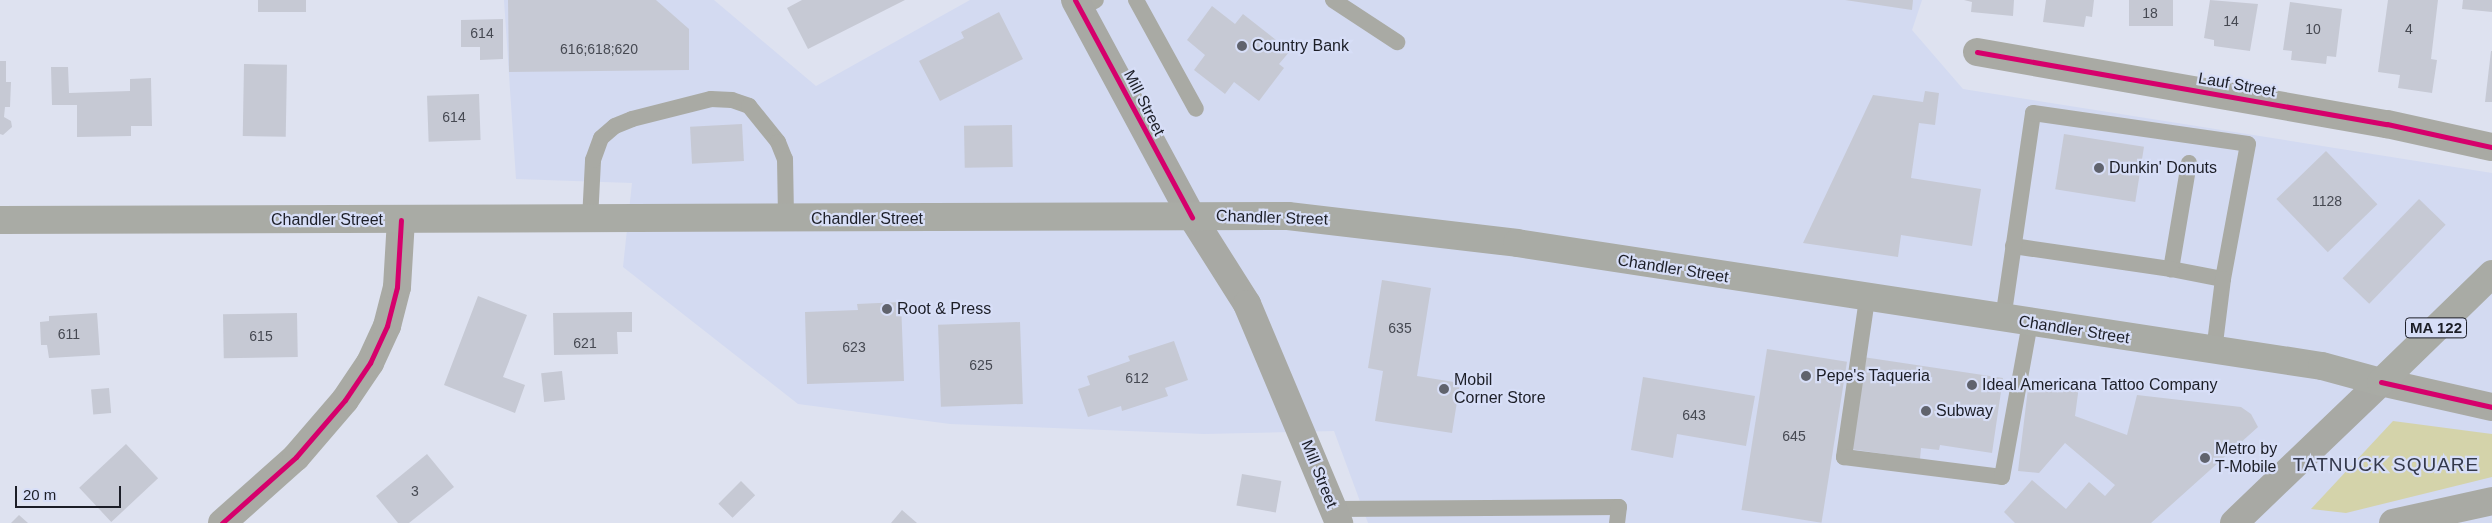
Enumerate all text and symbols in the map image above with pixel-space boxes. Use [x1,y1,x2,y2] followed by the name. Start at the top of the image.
[2142,5,2158,21] house number: 18
[2223,13,2239,29] house number: 14
[2305,21,2321,37] house number: 10
[2405,21,2413,37] house number: 4
[470,25,494,41] house number: 614
[1252,36,1349,56] place label: Country Bank
[1236,40,1248,52] marker: Country Bank
[560,41,638,57] house number: 616;618;620
[1119,67,1169,139] street label: Mill Street
[2197,69,2277,101] street label: Lauf Street
[442,109,466,125] house number: 614
[2109,158,2217,178] place label: Dunkin' Donuts
[2093,162,2105,174] marker: Dunkin' Donuts
[2312,193,2342,209] house number: 1128
[1216,206,1328,230] street label: Chandler Street
[811,209,923,229] street label: Chandler Street
[271,210,383,230] street label: Chandler Street
[1616,251,1730,287] street label: Chandler Street
[897,299,991,319] place label: Root & Press
[881,303,893,315] marker: Root & Press
[2017,312,2131,348] street label: Chandler Street
[2404,316,2468,340] road number: MA 122
[1388,320,1412,336] house number: 635
[58,326,80,342] house number: 611
[249,328,273,344] house number: 615
[573,335,597,351] house number: 621
[842,339,866,355] house number: 623
[969,357,993,373] house number: 625
[1816,366,1930,386] place label: Pepe's Taqueria
[1125,370,1149,386] house number: 612
[1454,370,1546,408] place label: Mobil Corner Store
[1800,370,1812,382] marker: Pepe's Taqueria
[1982,375,2219,395] place label: Ideal Americana Tattoo Company
[1966,379,1978,391] marker: Ideal Americana Tattoo Company
[1438,383,1450,395] marker: Mobil Corner Store
[1936,401,1993,421] place label: Subway
[1920,405,1932,417] marker: Subway
[1682,407,1706,423] house number: 643
[1782,428,1806,444] house number: 645
[1297,437,1341,511] street label: Mill Street
[2215,439,2277,477] place label: Metro by T-Mobile
[2199,452,2211,464] marker: Metro by T-Mobile
[2291,454,2481,476] district label: TATNUCK SQUARE
[18,476,124,508] scale bar
[411,483,419,499] house number: 3
[23,486,56,503] text: 20 m

